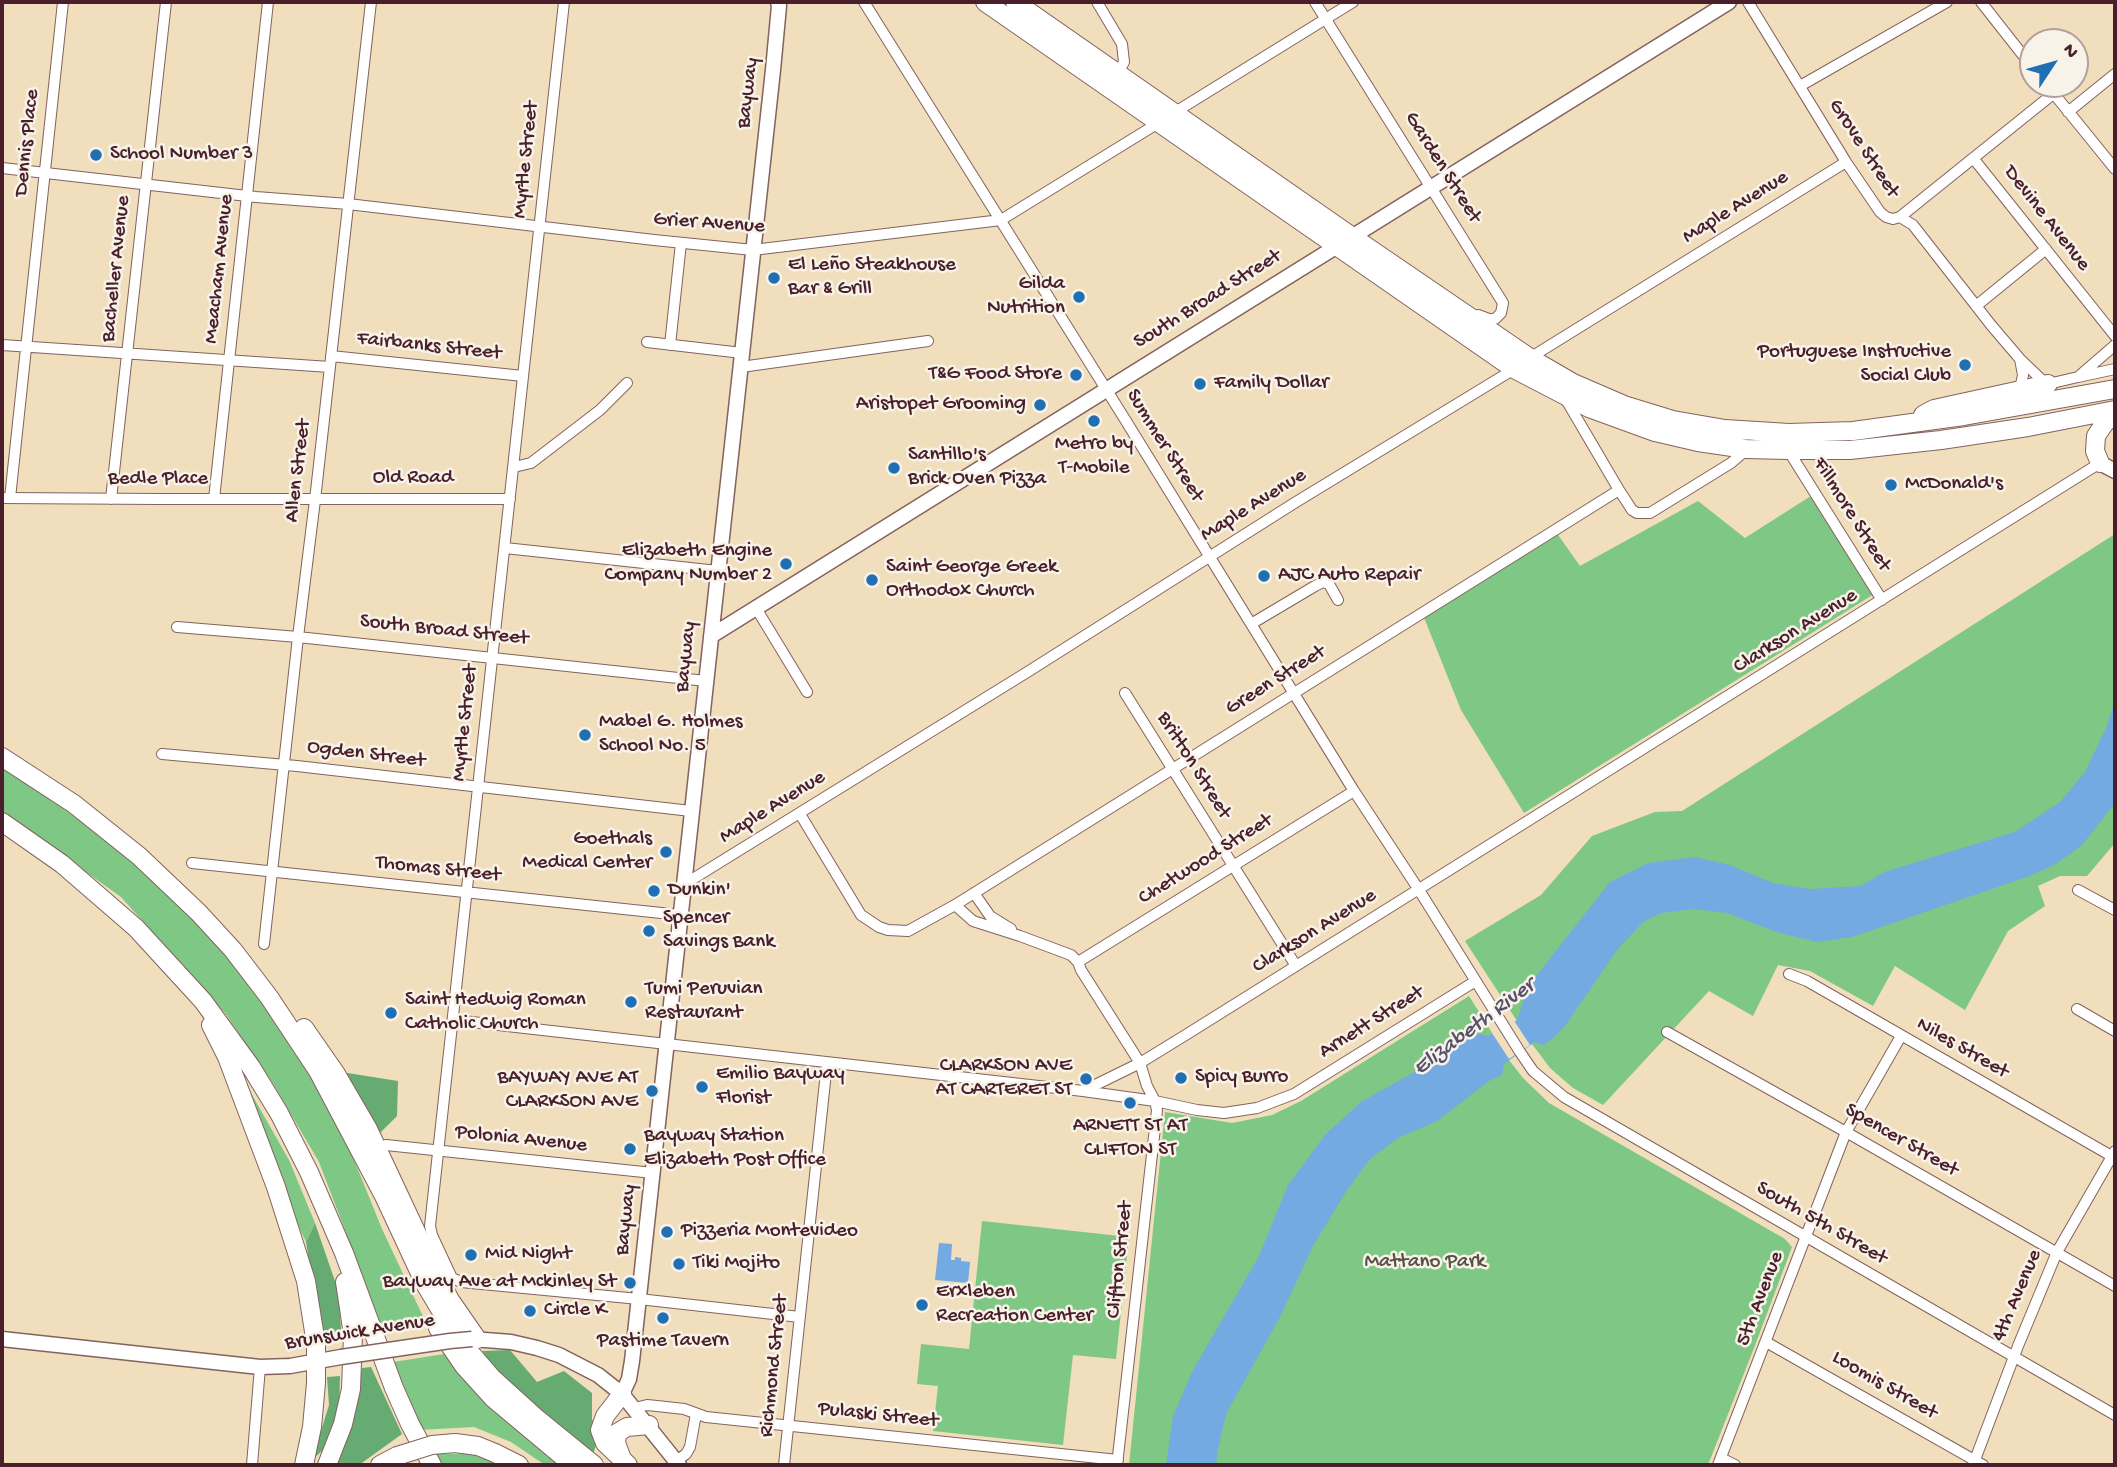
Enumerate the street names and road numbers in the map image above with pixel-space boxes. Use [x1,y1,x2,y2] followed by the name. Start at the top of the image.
[732,56,766,130] street label: Bayway
[10,88,46,198] street label: Dennis Place
[1822,95,1904,203] street label: Grove Street
[508,100,546,220] street label: Myrtle Street
[1398,108,1486,228] street label: Garden Street
[1997,161,2095,277] street label: Devine Avenue
[1678,165,1794,251] street label: Maple Avenue
[200,193,240,345] street label: Meacham Avenue
[97,194,137,344] street label: Bacheller Avenue
[652,208,766,240] street label: Grier Avenue
[1130,244,1286,356] street label: South Broad Street
[355,327,503,367] street label: Fairbanks Street
[1119,385,1209,507] street label: Summer Street
[280,418,318,524] street label: Allen Street
[1806,453,1896,577] street label: Fillmore Street
[1196,463,1312,549] street label: Maple Avenue
[373,466,453,492] street label: Old Road
[108,467,208,493] street label: Bedle Place
[1729,584,1863,680] street label: Clarkson Avenue
[358,610,530,652] street label: South Broad Street
[671,620,703,694] street label: Bayway
[1221,640,1331,722] street label: Green Street
[447,663,485,783] street label: Myrtle Street
[1150,708,1236,824] street label: Britton Street
[306,735,426,775] street label: Ogden Street
[715,765,831,851] street label: Maple Avenue
[1134,809,1278,911] street label: Chetwood Street
[374,851,502,889] street label: Thomas Street
[1248,884,1382,980] street label: Clarkson Avenue
[1315,981,1429,1065] street label: Arnett Street
[1911,1012,2013,1086] street label: Niles Street
[1840,1098,1962,1184] street label: Spencer Street
[454,1121,588,1159] street label: Polonia Avenue
[1751,1176,1891,1272] street label: South 5th Street
[611,1183,643,1257] street label: Bayway
[1102,1200,1140,1320] street label: Clifton Street
[1987,1246,2049,1346] street label: 4th Avenue
[1731,1248,1791,1350] street label: 5th Avenue
[755,1294,795,1438] street label: Richmond Street
[283,1309,437,1357] street label: Brunswick Avenue
[1827,1346,1941,1426] street label: Loomis Street
[817,1397,939,1435] street label: Pulaski Street

